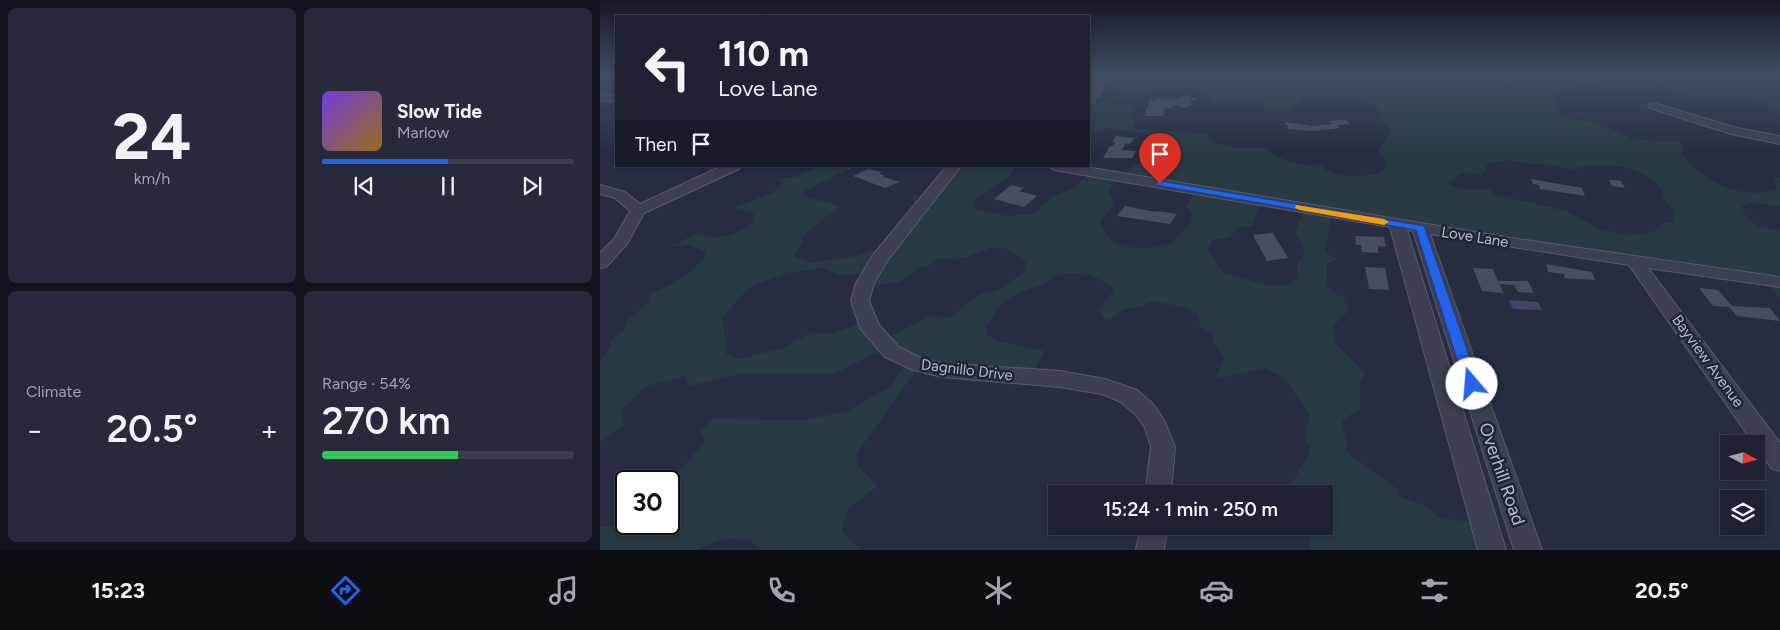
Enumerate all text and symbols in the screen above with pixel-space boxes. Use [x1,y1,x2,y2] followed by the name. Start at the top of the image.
[718,33,809,75] text: 110 m
[635,35,700,100] icon: left
[718,75,817,102] text: Love Lane
[113,97,191,175] text: 24
[397,100,482,123] text: Slow Tide
[397,123,449,142] text: Marlow
[687,130,715,158] icon: arrive
[635,133,677,156] text: Then
[1139,133,1181,184] pin
[1146,140,1174,168] icon: arrive
[134,169,170,188] text: km/h
[350,172,378,200] icon: previous
[434,172,462,200] icon: pause
[518,172,546,200] icon: next
[1440,223,1510,251] street label: Love Lane
[1668,311,1748,411] street label: Bayview Avenue
[920,355,1014,385] street label: Dagnillo Drive
[1445,357,1497,409] position arrow
[322,374,411,393] text: Range · 54%
[26,382,81,401] text: Climate
[322,398,451,444] text: 270 km
[106,406,198,452] text: 20.5°
[26,413,43,447] text: −
[261,413,278,447] text: +
[1474,420,1530,528] street label: Overhill Road
[1720,435,1765,480] north arrow
[1720,435,1765,535] map controls
[615,470,680,535] speed limit sign: 30
[1720,490,1765,535] button: layers
[1103,498,1278,521] text: 15:24 · 1 min · 250 m
[328,573,363,608] icon: directions
[546,573,581,608] icon: music
[764,573,799,608] icon: phone
[981,573,1016,608] icon: climate
[1199,573,1234,608] icon: car
[1417,573,1452,608] icon: filters
[91,577,145,604] text: 15:23
[1635,577,1689,604] text: 20.5°

